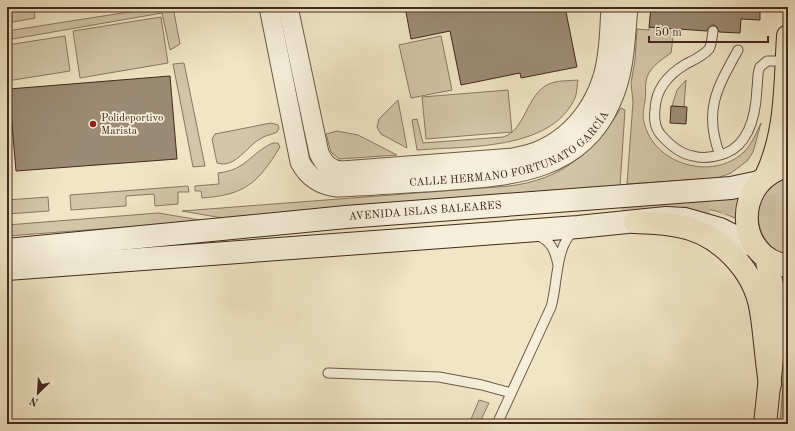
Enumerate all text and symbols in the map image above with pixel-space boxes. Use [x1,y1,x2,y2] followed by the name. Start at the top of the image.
[649,18,768,44] scale bar
[655,26,682,39] text: 50 m
[409,109,611,188] street label: CALLE HERMANO FORTUNATO GARCÍA
[101,113,163,137] place label: Polideportivo Marista
[88,119,98,129] marker: Polideportivo Marista
[348,200,502,222] street label: AVENIDA ISLAS BALEARES
[18,373,58,413] north arrow
[28,394,41,407] text: N

